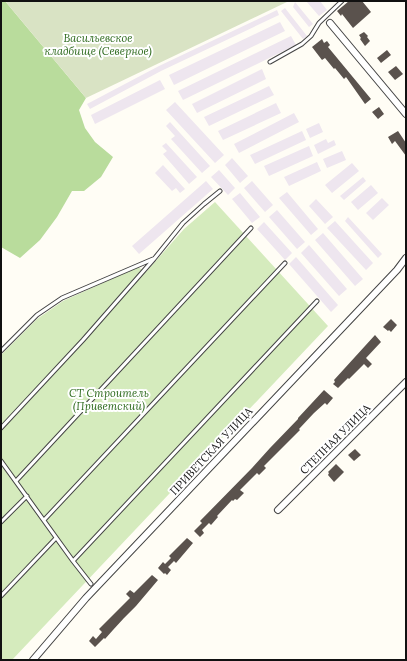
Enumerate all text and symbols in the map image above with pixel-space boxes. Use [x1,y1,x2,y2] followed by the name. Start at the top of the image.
[44,31,152,59] park label: Васильевское кладбище (Северное)
[69,386,149,414] park label: СТ Строитель (Приветский)
[297,400,374,477] street label: СТЕПНАЯ УЛИЦА
[167,403,256,498] street label: ПРИВЕТСКАЯ УЛИЦА

